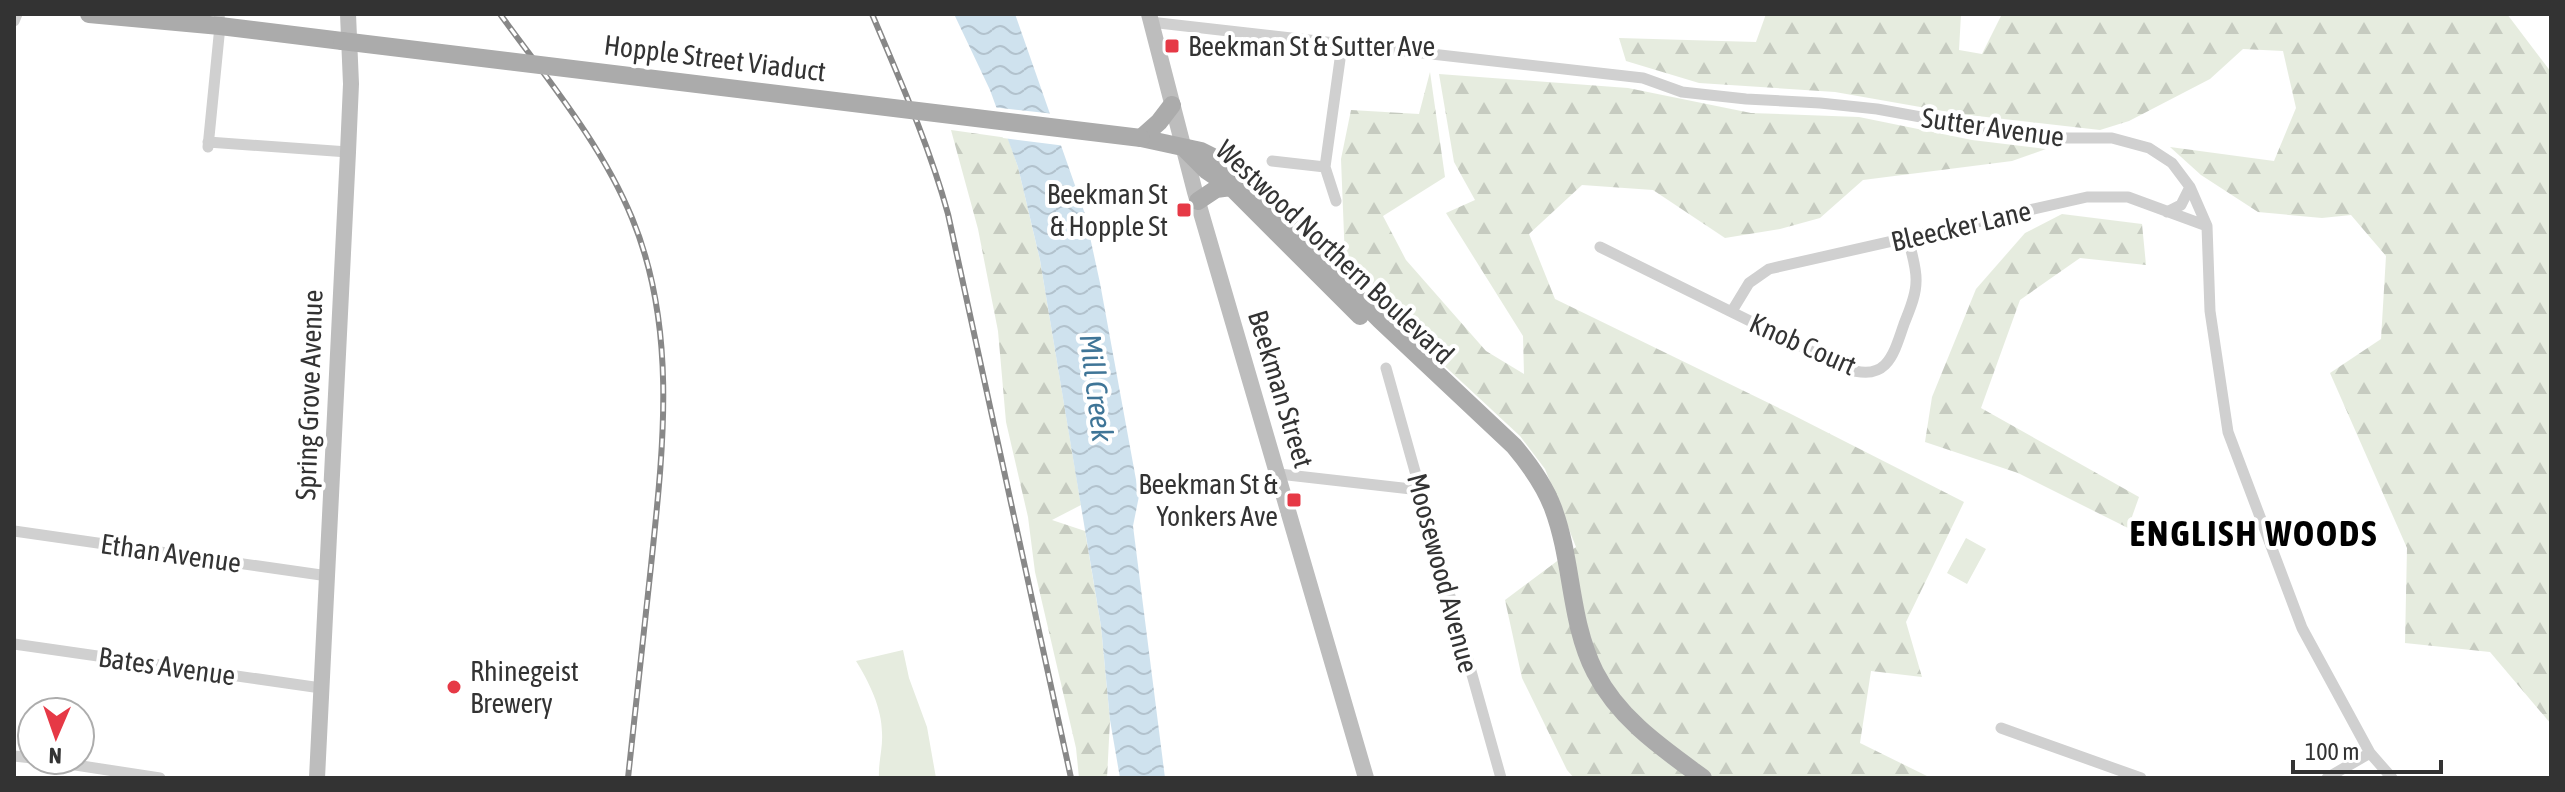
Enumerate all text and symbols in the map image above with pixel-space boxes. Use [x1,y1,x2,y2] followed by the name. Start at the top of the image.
[602,29,828,87] street label: Hopple Street Viaduct
[1188,30,1435,62] place label: Beekman St & Sutter Ave
[1163,37,1181,55] marker: Beekman St & Sutter Ave
[1920,101,2066,153] street label: Sutter Avenue
[1210,134,1460,370] street label: Westwood Northern Boulevard
[1047,178,1168,242] place label: Beekman St & Hopple St
[1888,194,2034,258] street label: Bleecker Lane
[1175,201,1193,219] marker: Beekman St & Hopple St
[289,289,329,501] street label: Spring Grove Avenue
[1242,306,1320,472] street label: Beekman Street
[1745,306,1861,382] street label: Knob Court
[1074,332,1121,444] water label: Mill Creek
[1138,468,1278,532] place label: Beekman St & Yonkers Ave
[1401,470,1485,676] street label: Moosewood Avenue
[1285,491,1303,509] marker: Beekman St & Yonkers Ave
[2130,512,2378,554] district label: ENGLISH WOODS
[99,527,243,579] street label: Ethan Avenue
[96,641,238,691] street label: Bates Avenue
[470,655,579,719] place label: Rhinegeist Brewery
[445,678,463,696] marker: Rhinegeist Brewery
[16,696,96,776] north arrow
[2293,724,2441,774] scale bar
[2305,738,2359,765] text: 100 m
[48,743,62,769] text: N

